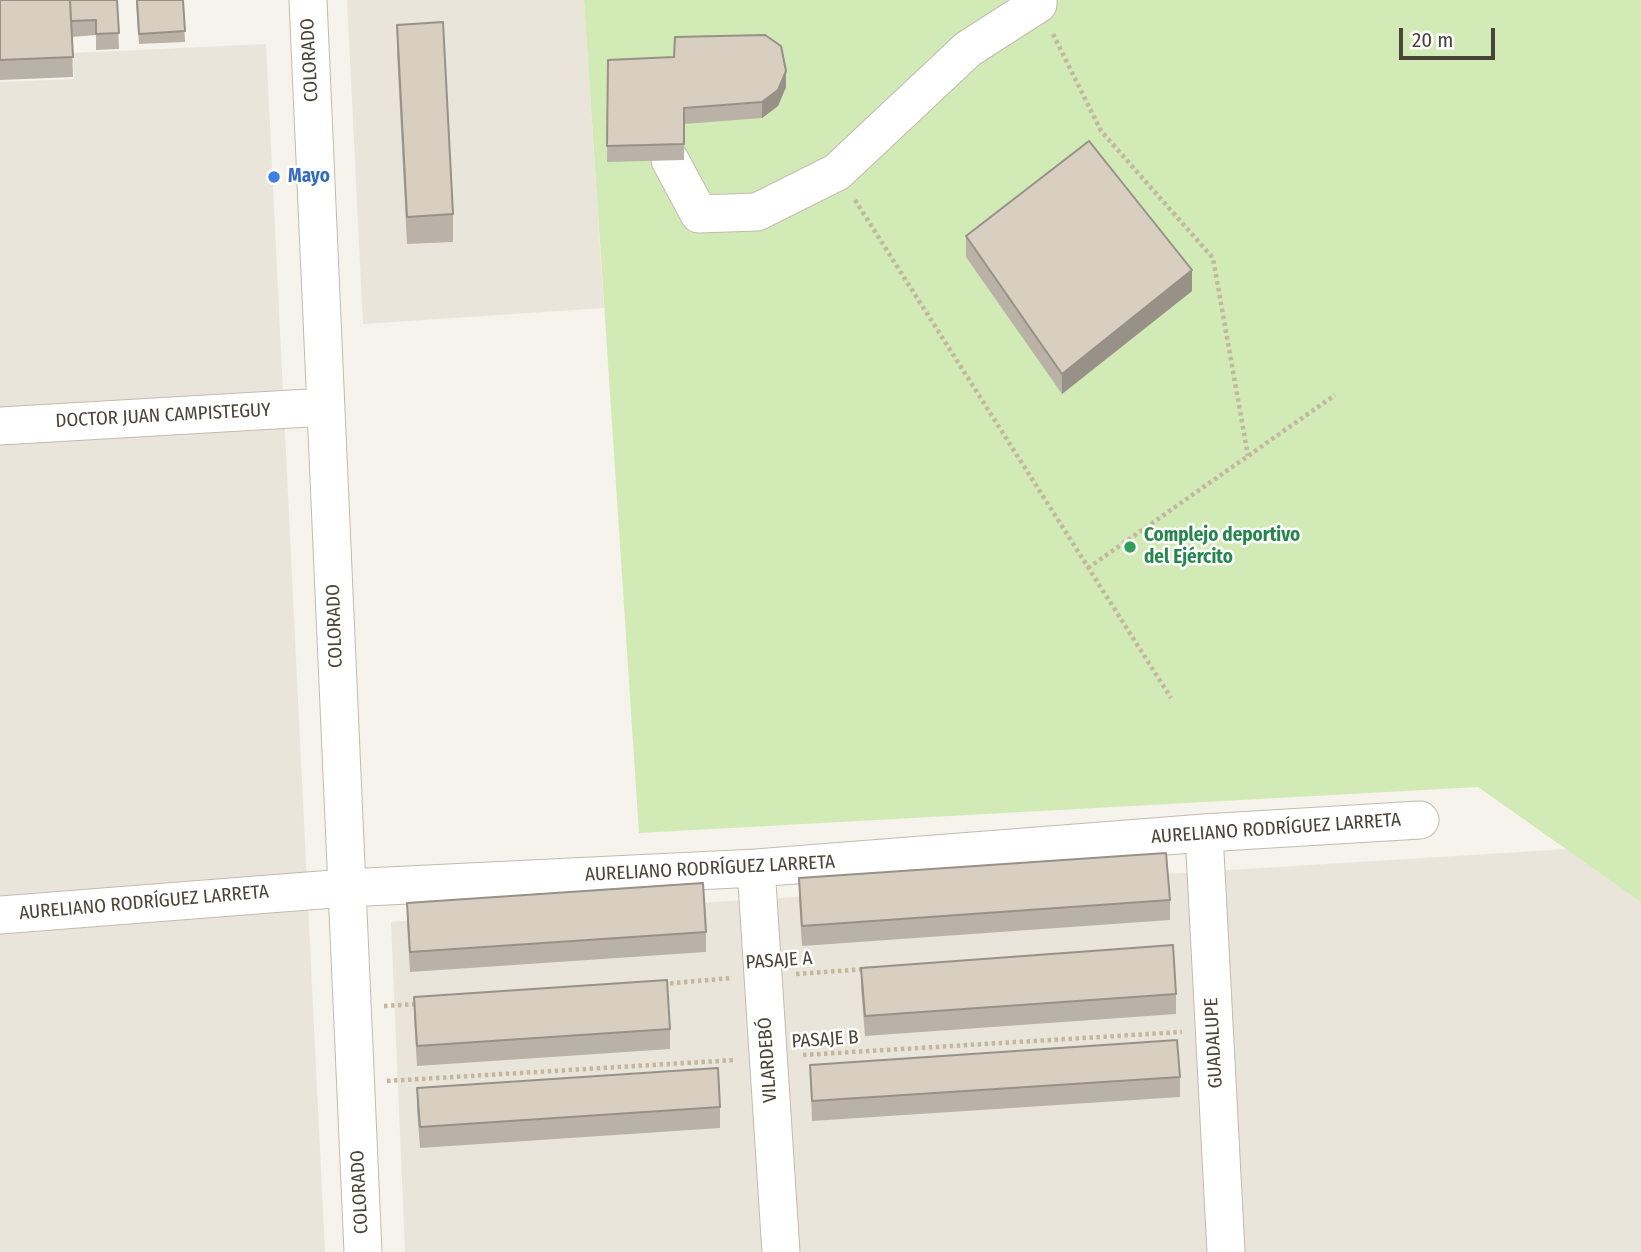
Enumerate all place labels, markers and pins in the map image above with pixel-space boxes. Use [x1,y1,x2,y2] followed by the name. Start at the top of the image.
[288,166,330,188] place label: Mayo
[266,169,282,185] marker: Mayo
[1144,525,1300,569] place label: Complejo deportivo del Ejército
[1122,539,1138,555] marker: Complejo deportivo del Ejército

